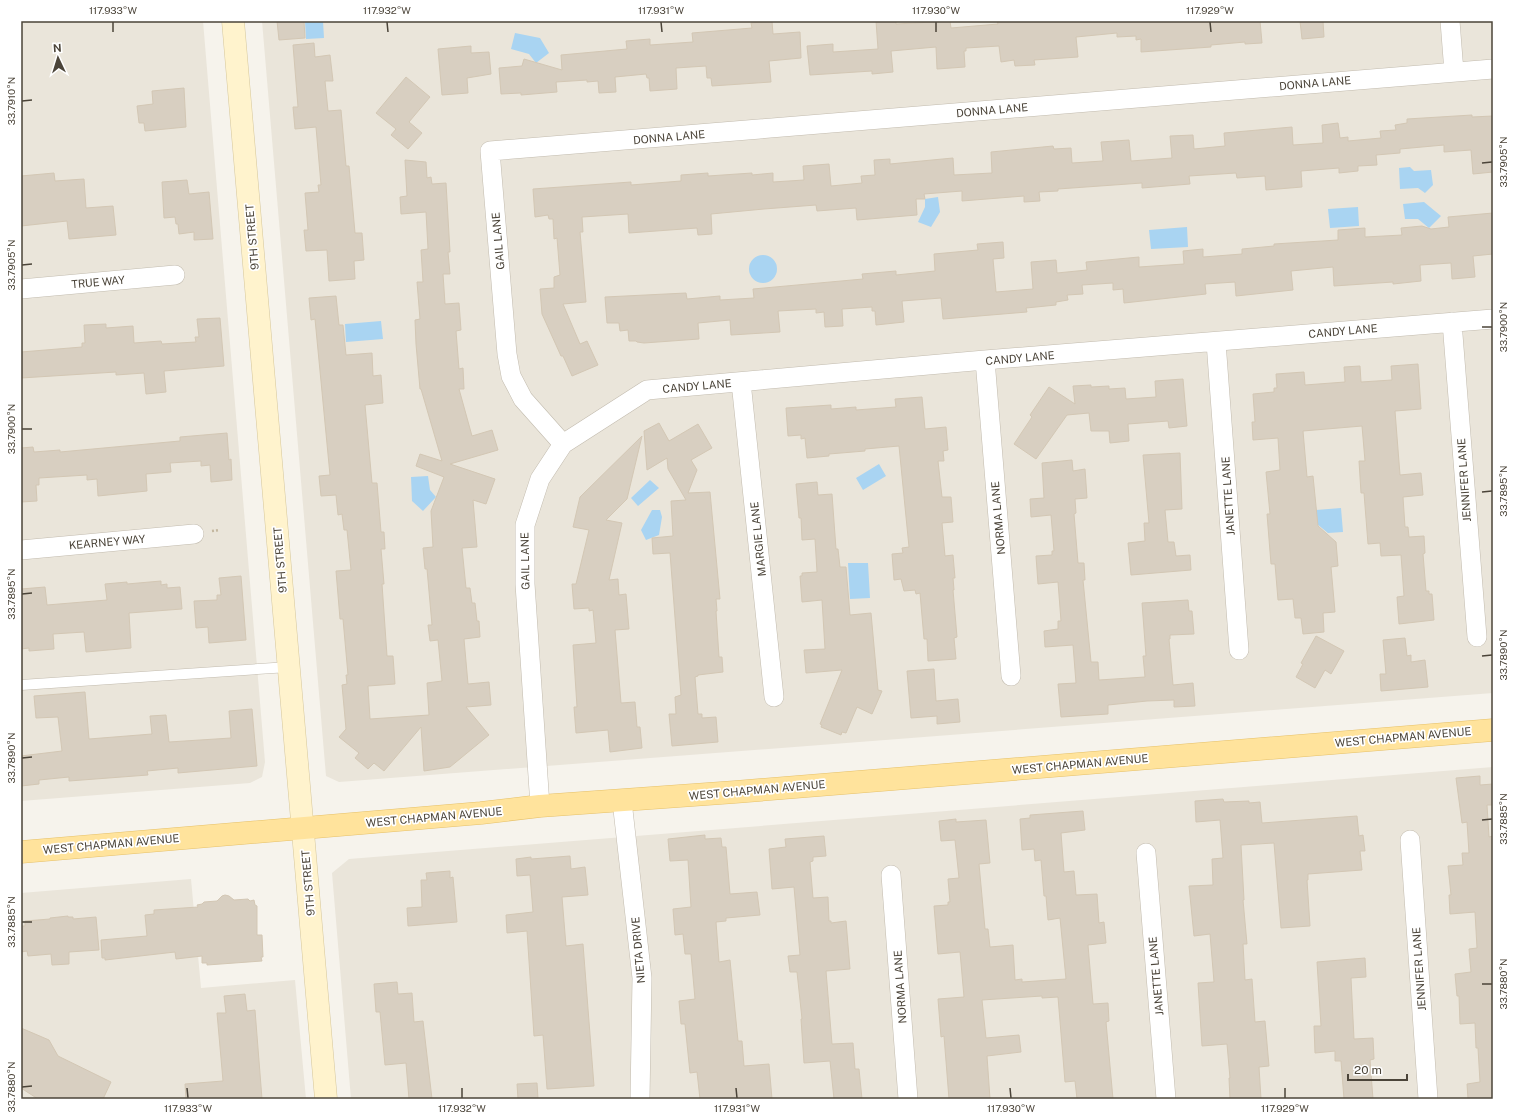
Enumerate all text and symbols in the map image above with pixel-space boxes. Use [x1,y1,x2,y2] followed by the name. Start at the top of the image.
[89,4,137,16] text: 117.933°W
[363,4,411,16] text: 117.932°W
[638,4,684,16] text: 117.931°W
[912,4,960,16] text: 117.930°W
[1186,4,1234,16] text: 117.929°W
[38,38,78,78] north arrow
[53,42,62,54] text: N
[1278,74,1352,92] street label: DONNA LANE
[5,77,17,125] text: 33.7910°N
[955,101,1029,119] street label: DONNA LANE
[632,128,706,146] street label: DONNA LANE
[1497,137,1509,187] text: 33.7905°N
[243,203,261,270] street label: 9TH STREET
[490,212,506,270] street label: GAIL LANE
[5,240,17,290] text: 33.7905°N
[71,274,126,290] street label: TRUE WAY
[1497,302,1509,352] text: 33.7900°N
[1308,322,1378,340] street label: CANDY LANE
[985,349,1055,367] street label: CANDY LANE
[662,377,732,395] street label: CANDY LANE
[5,404,17,454] text: 33.7900°N
[1455,438,1473,522] street label: JENNIFER LANE
[1219,456,1237,536] street label: JANETTE LANE
[1497,465,1509,517] text: 33.7895°N
[989,481,1007,555] street label: NORMA LANE
[748,501,768,577] street label: MARGIE LANE
[271,526,289,593] street label: 9TH STREET
[518,532,532,590] street label: GAIL LANE
[68,533,146,551] street label: KEARNEY WAY
[5,568,17,620] text: 33.7895°N
[1497,630,1509,680] text: 33.7890°N
[1334,725,1472,749] street label: WEST CHAPMAN AVENUE
[5,733,17,783] text: 33.7890°N
[1011,752,1149,776] street label: WEST CHAPMAN AVENUE
[688,778,826,802] street label: WEST CHAPMAN AVENUE
[1497,793,1509,845] text: 33.7885°N
[365,805,503,829] street label: WEST CHAPMAN AVENUE
[42,832,180,856] street label: WEST CHAPMAN AVENUE
[299,849,317,916] street label: 9TH STREET
[5,896,17,948] text: 33.7885°N
[629,916,647,984] street label: NIETA DRIVE
[1410,927,1428,1011] street label: JENNIFER LANE
[1147,936,1165,1016] street label: JANETTE LANE
[891,950,909,1024] street label: NORMA LANE
[1497,958,1509,1010] text: 33.7880°N
[1348,1056,1407,1082] scale bar
[5,1061,17,1113] text: 33.7880°N
[1354,1063,1382,1077] text: 20 m
[164,1102,212,1114] text: 117.933°W
[438,1102,486,1114] text: 117.932°W
[714,1102,760,1114] text: 117.931°W
[987,1102,1035,1114] text: 117.930°W
[1261,1102,1309,1114] text: 117.929°W

